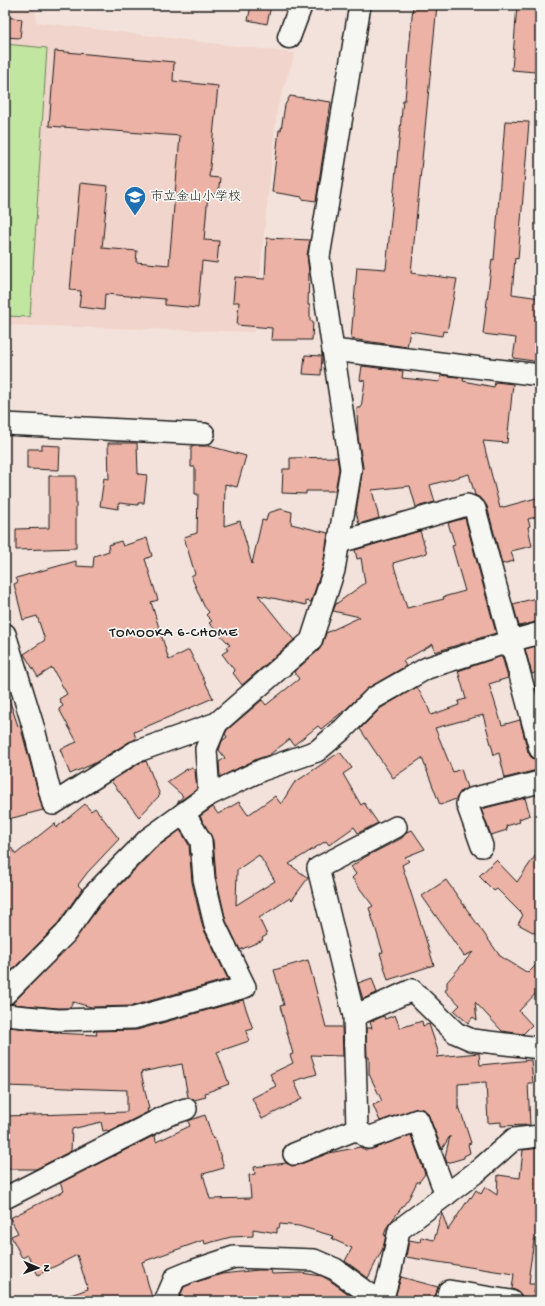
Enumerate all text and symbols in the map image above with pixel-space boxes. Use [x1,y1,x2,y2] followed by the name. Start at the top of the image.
[122,184,148,217] school or university icon: 市立金山小学校
[150,190,241,205] place label: 市立金山小学校
[109,625,239,642] district label: TOMOOKA 6-CHOME
[18,1248,58,1288] north arrow
[40,1264,52,1272] text: N

